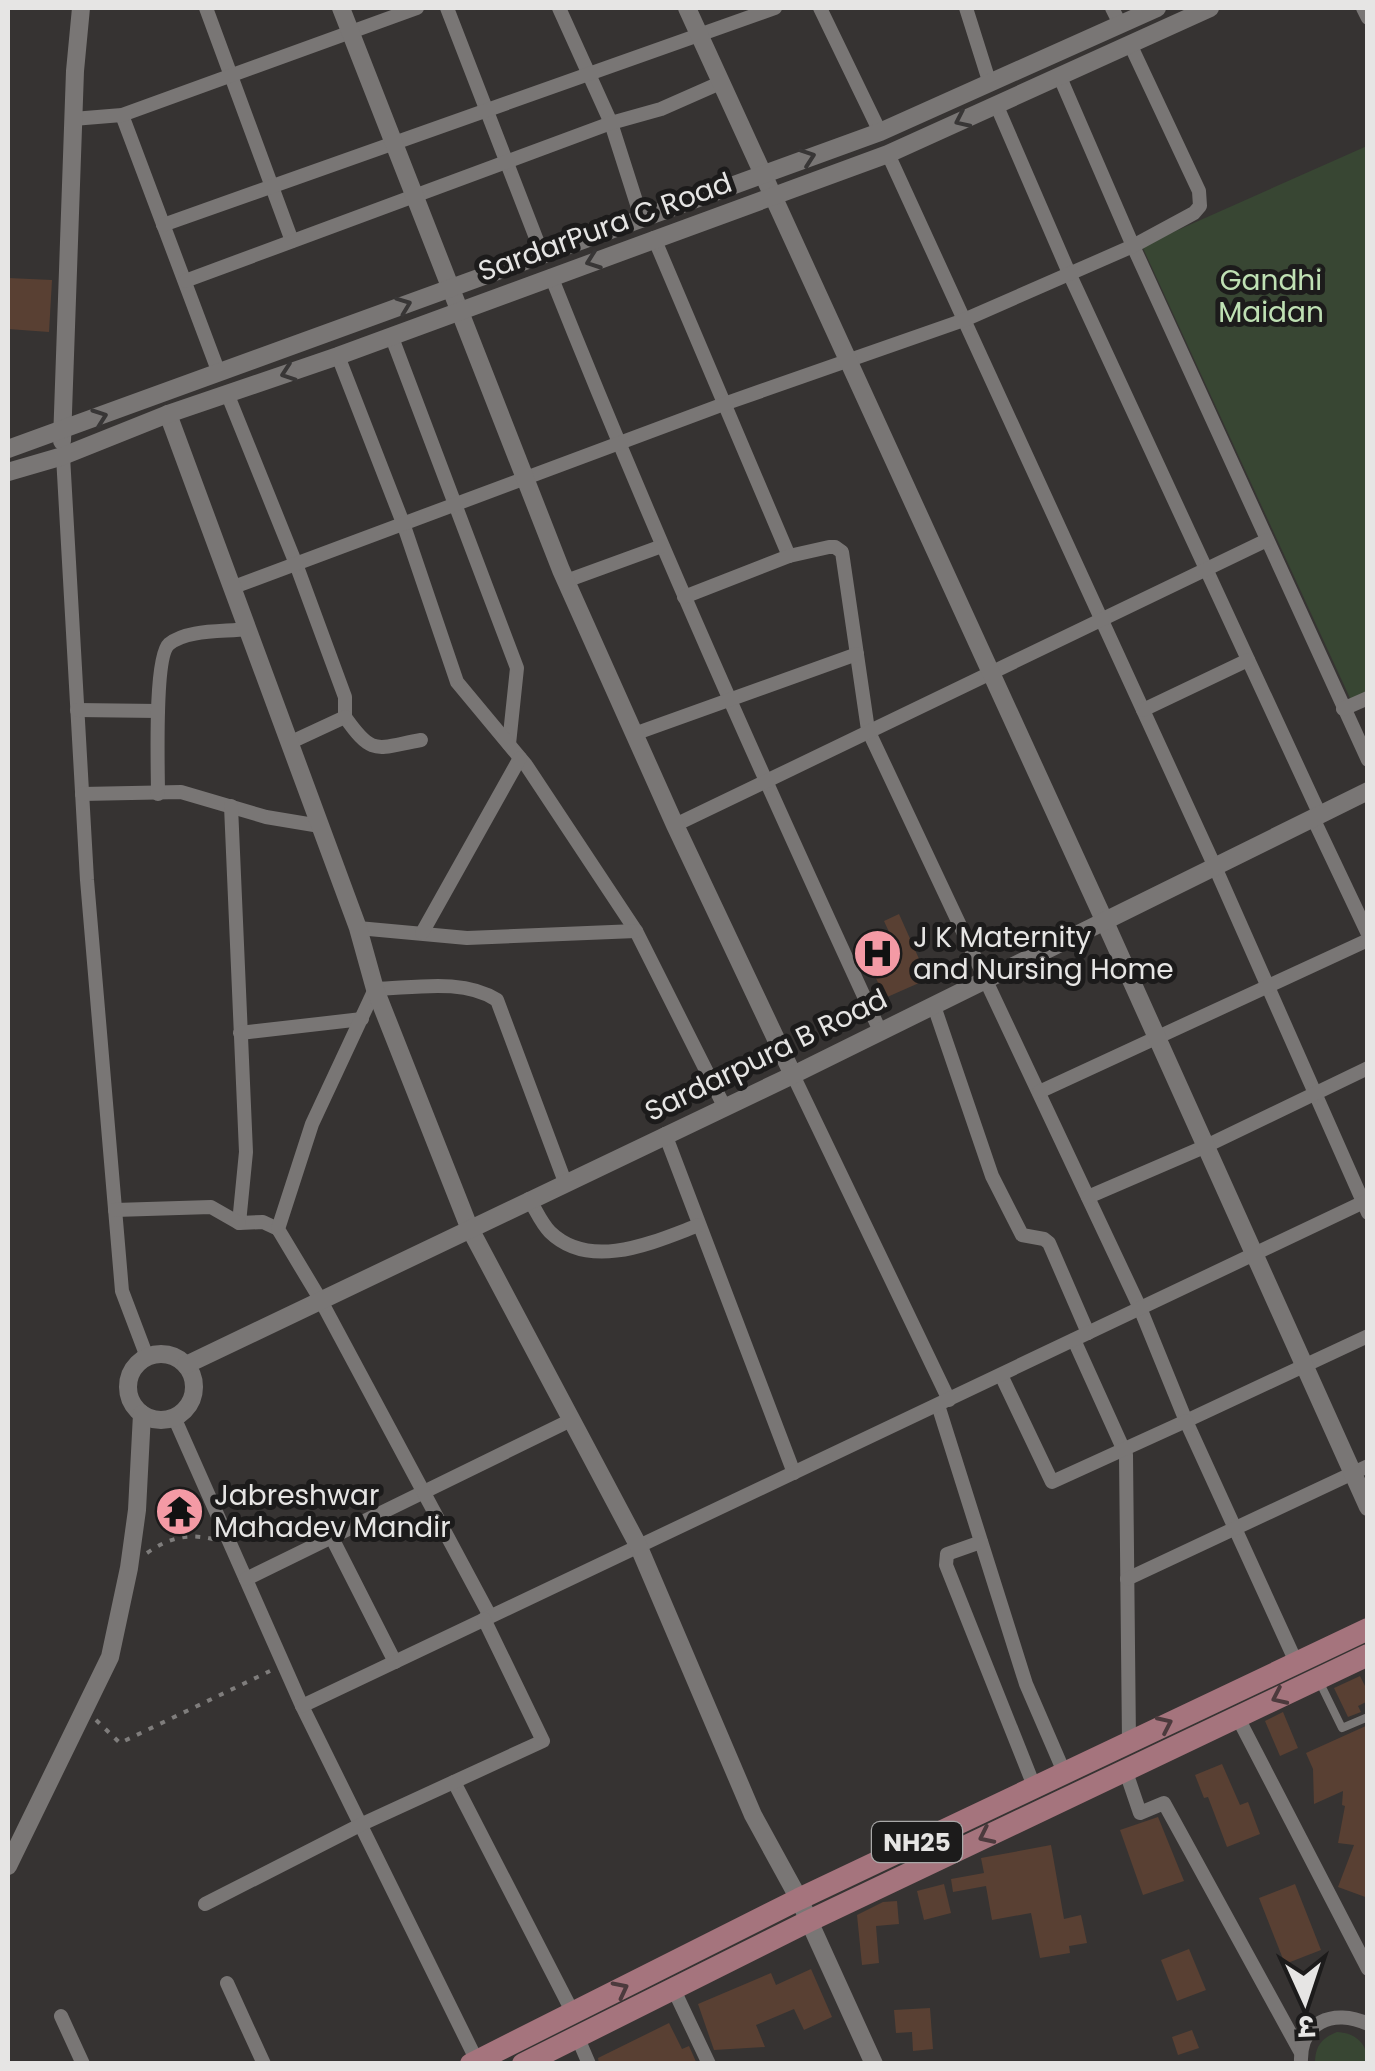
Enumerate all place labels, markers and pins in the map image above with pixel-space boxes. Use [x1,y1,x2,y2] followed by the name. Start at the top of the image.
[913,918,1174,989] place label: J K Maternity and Nursing Home
[852,927,904,979] hospital icon: J K Maternity and Nursing Home
[214,1476,451,1547] place label: Jabreshwar Mahadev Mandir
[153,1485,205,1537] temple icon: Jabreshwar Mahadev Mandir

